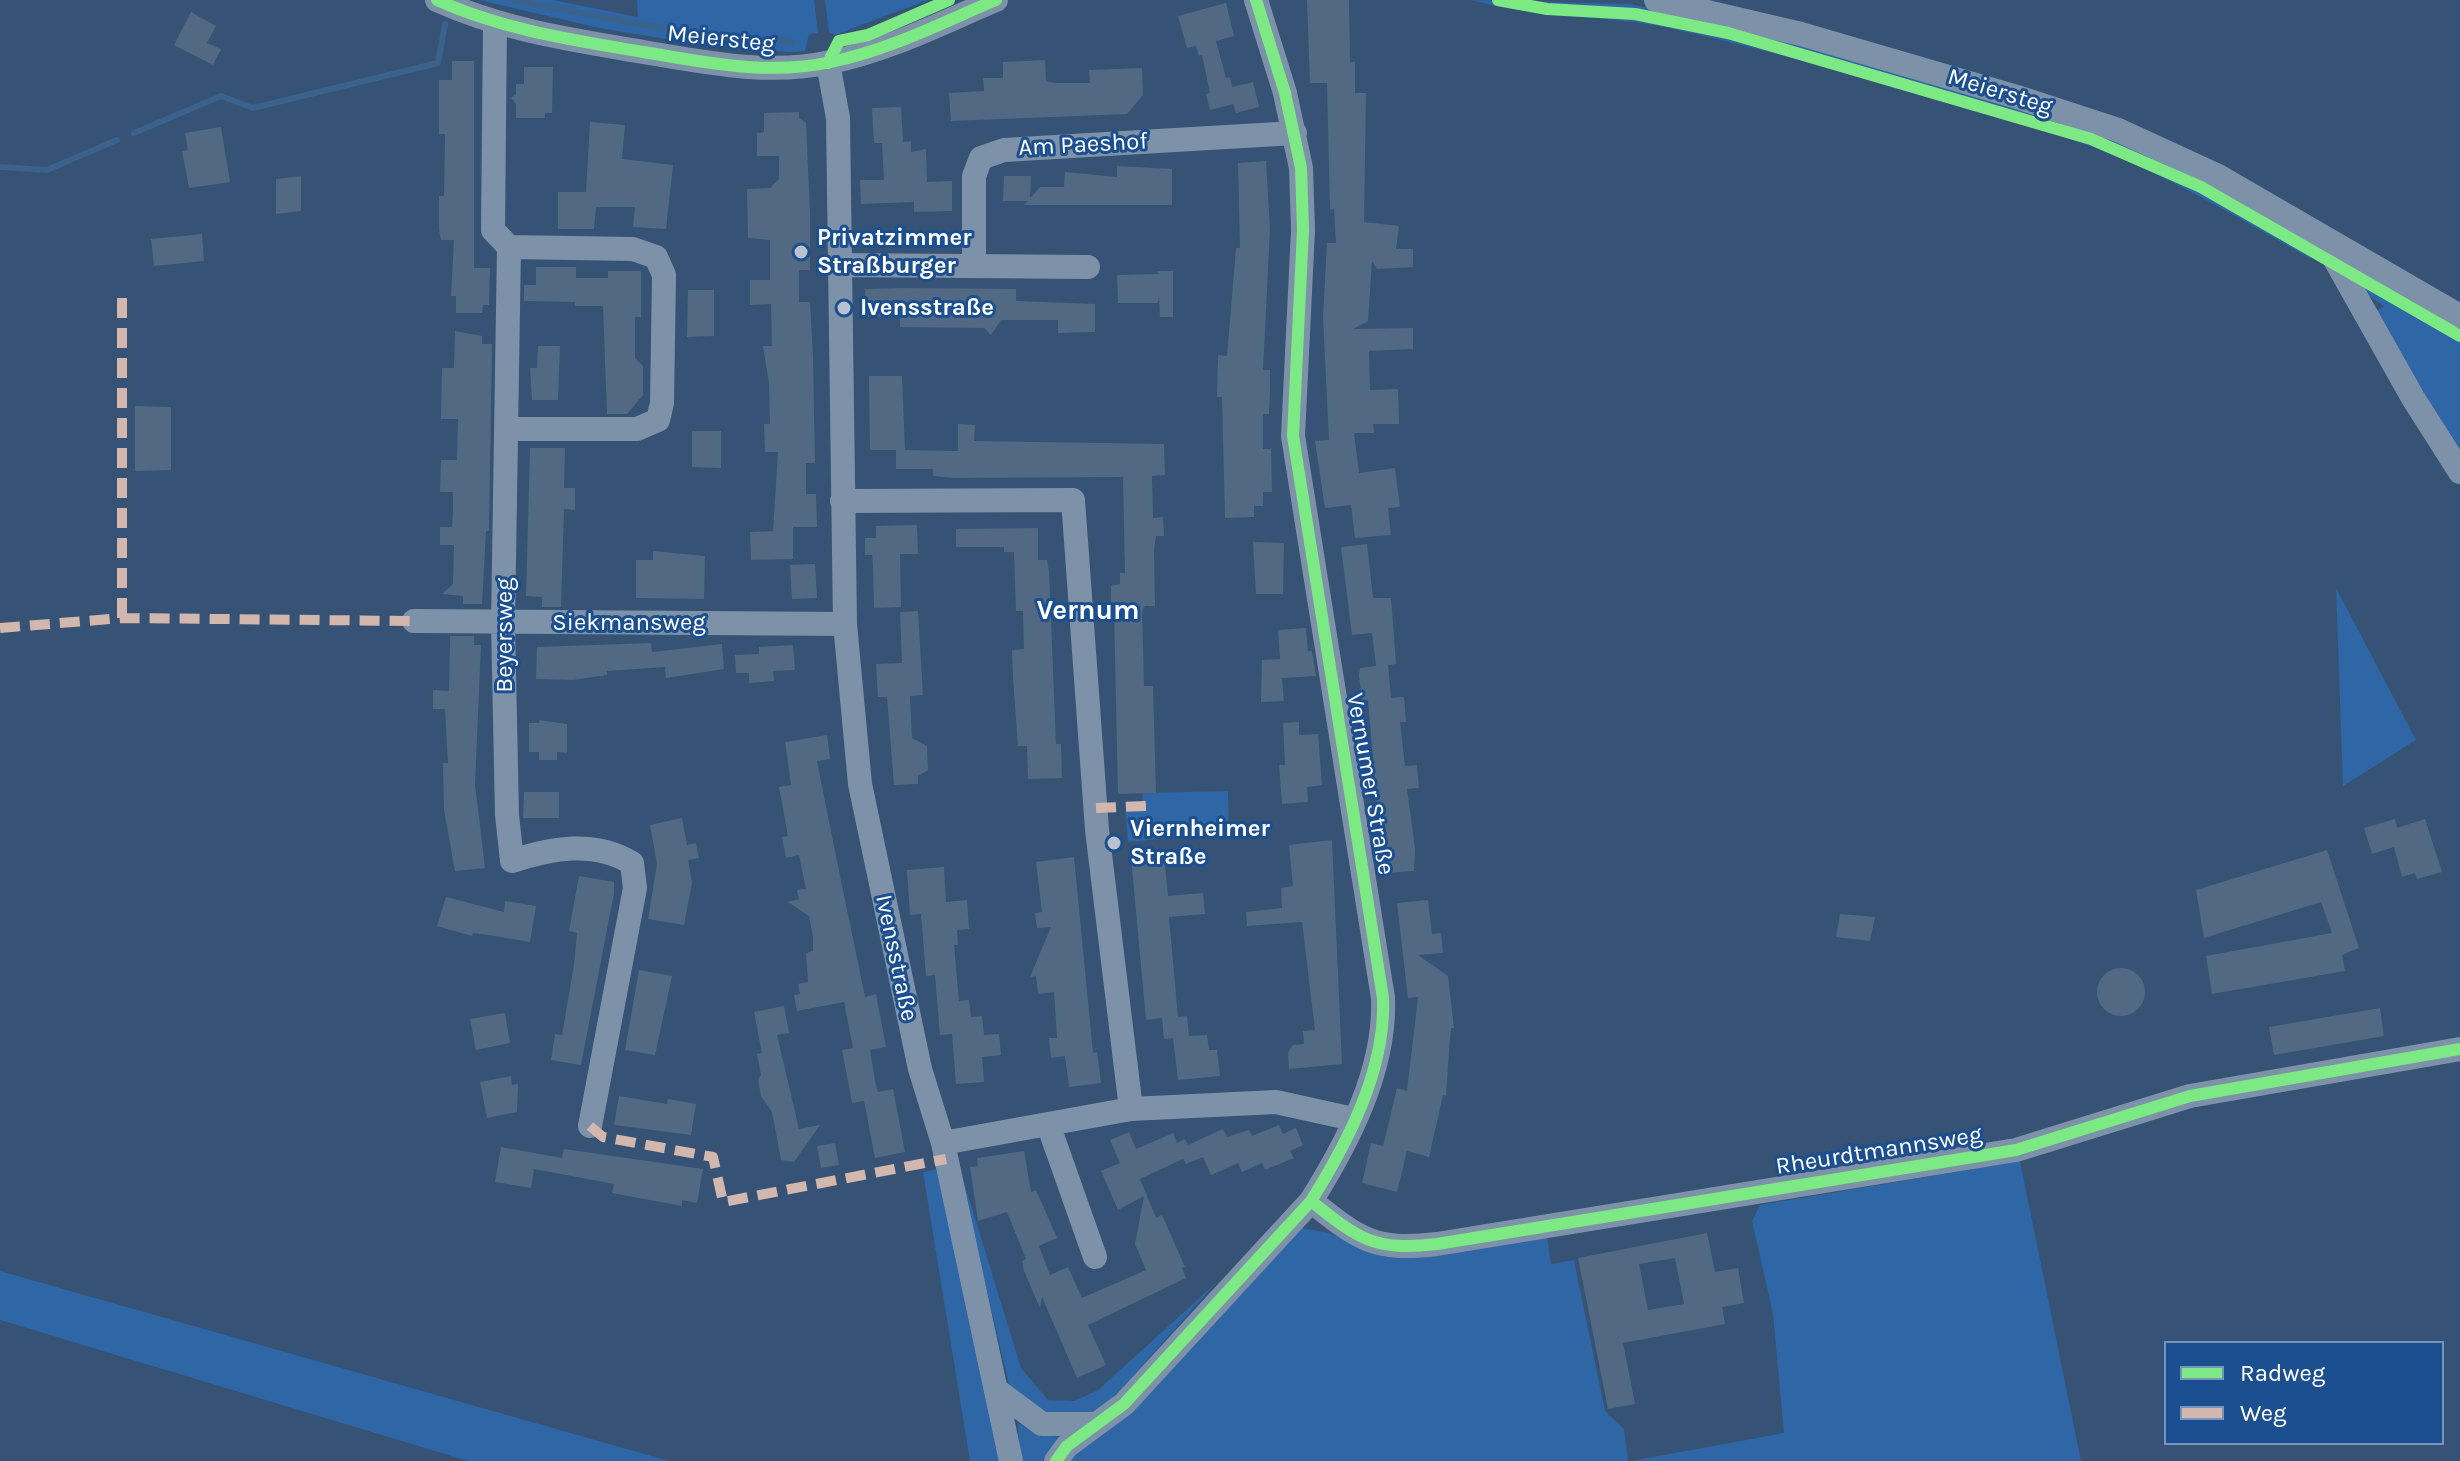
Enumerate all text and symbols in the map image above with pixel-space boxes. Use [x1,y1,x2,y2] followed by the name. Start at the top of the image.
[666,19,776,59] street label: Meiersteg
[1944,62,2056,122] street label: Meiersteg
[1018,127,1148,163] street label: Am Paeshof
[817,224,972,280] place label: Privatzimmer Straßburger
[792,243,810,261] marker: Privatzimmer Straßburger
[860,294,994,322] place label: Ivensstraße
[835,299,853,317] marker: Ivensstraße
[491,577,519,693] street label: Beyersweg
[1036,594,1140,628] district label: Vernum
[552,609,706,637] street label: Siekmansweg
[1340,691,1400,877] street label: Vernumer Straße
[1130,815,1270,871] place label: Viernheimer Straße
[1105,834,1123,852] marker: Viernheimer Straße
[869,892,923,1024] street label: Ivensstraße
[1774,1120,1984,1182] street label: Rheurdtmannsweg
[2164,1341,2444,1445] legend
[2240,1359,2325,1387] text: Radweg
[2240,1399,2287,1427] text: Weg

